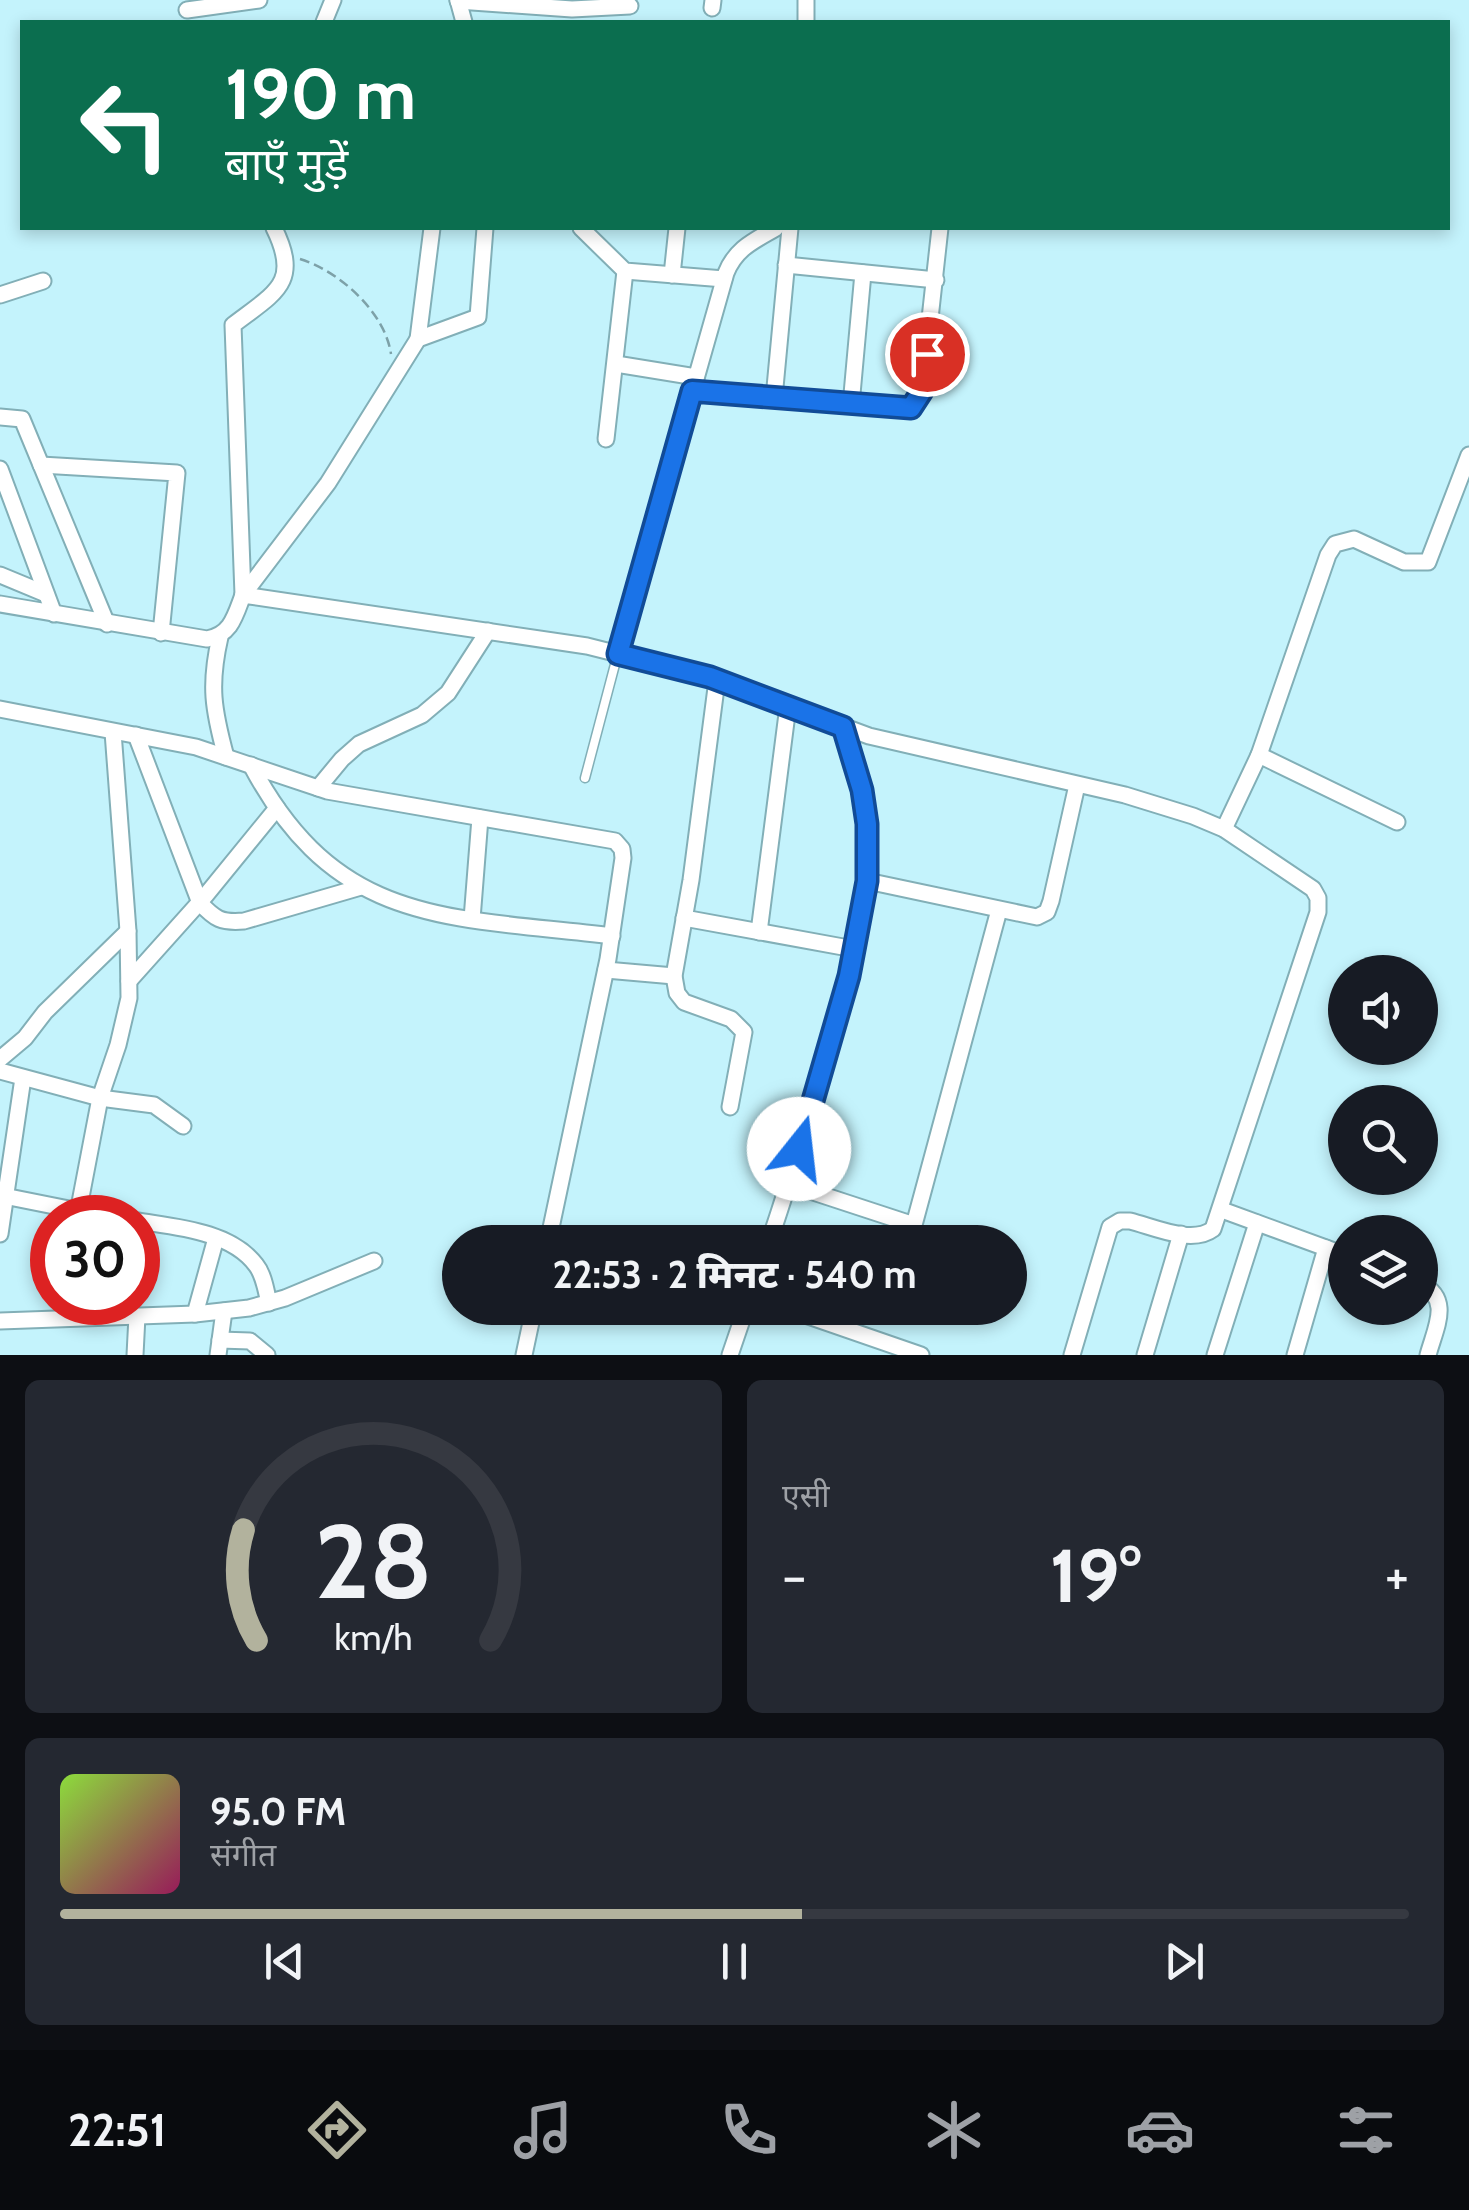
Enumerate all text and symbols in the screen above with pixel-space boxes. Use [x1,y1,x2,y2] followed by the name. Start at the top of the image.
[225,51,416,137] text: 190 m
[60,60,190,190] icon: left
[225,137,348,191] text: बाएँ मुड़ें
[885,312,970,397] pin
[900,327,955,382] icon: arrive
[1328,955,1438,1325] map controls
[1328,955,1438,1065] button: sound
[1328,1085,1438,1195] button: search
[747,1097,851,1201] position arrow
[30,1195,160,1325] speed limit sign: 30
[1328,1215,1438,1325] button: layers
[552,1251,917,1298] text: 22:53 · 2 मिनट · 540 m
[782,1476,830,1515] text: एसी
[315,1498,432,1624] text: 28
[1050,1530,1141,1621] text: 19°
[782,1542,806,1609] text: −
[1385,1542,1409,1609] text: +
[334,1616,413,1659] text: km/h
[210,1788,346,1835] text: 95.0 FM
[210,1835,276,1874] text: संगीत
[257,1934,312,1989] icon: previous
[707,1934,762,1989] icon: pause
[1157,1934,1212,1989] icon: next
[302,2095,372,2165] icon: directions
[508,2095,578,2165] icon: music
[714,2095,784,2165] icon: phone
[919,2095,989,2165] icon: climate
[1125,2095,1195,2165] icon: car
[1331,2095,1401,2165] icon: filters
[68,2103,166,2157] text: 22:51

